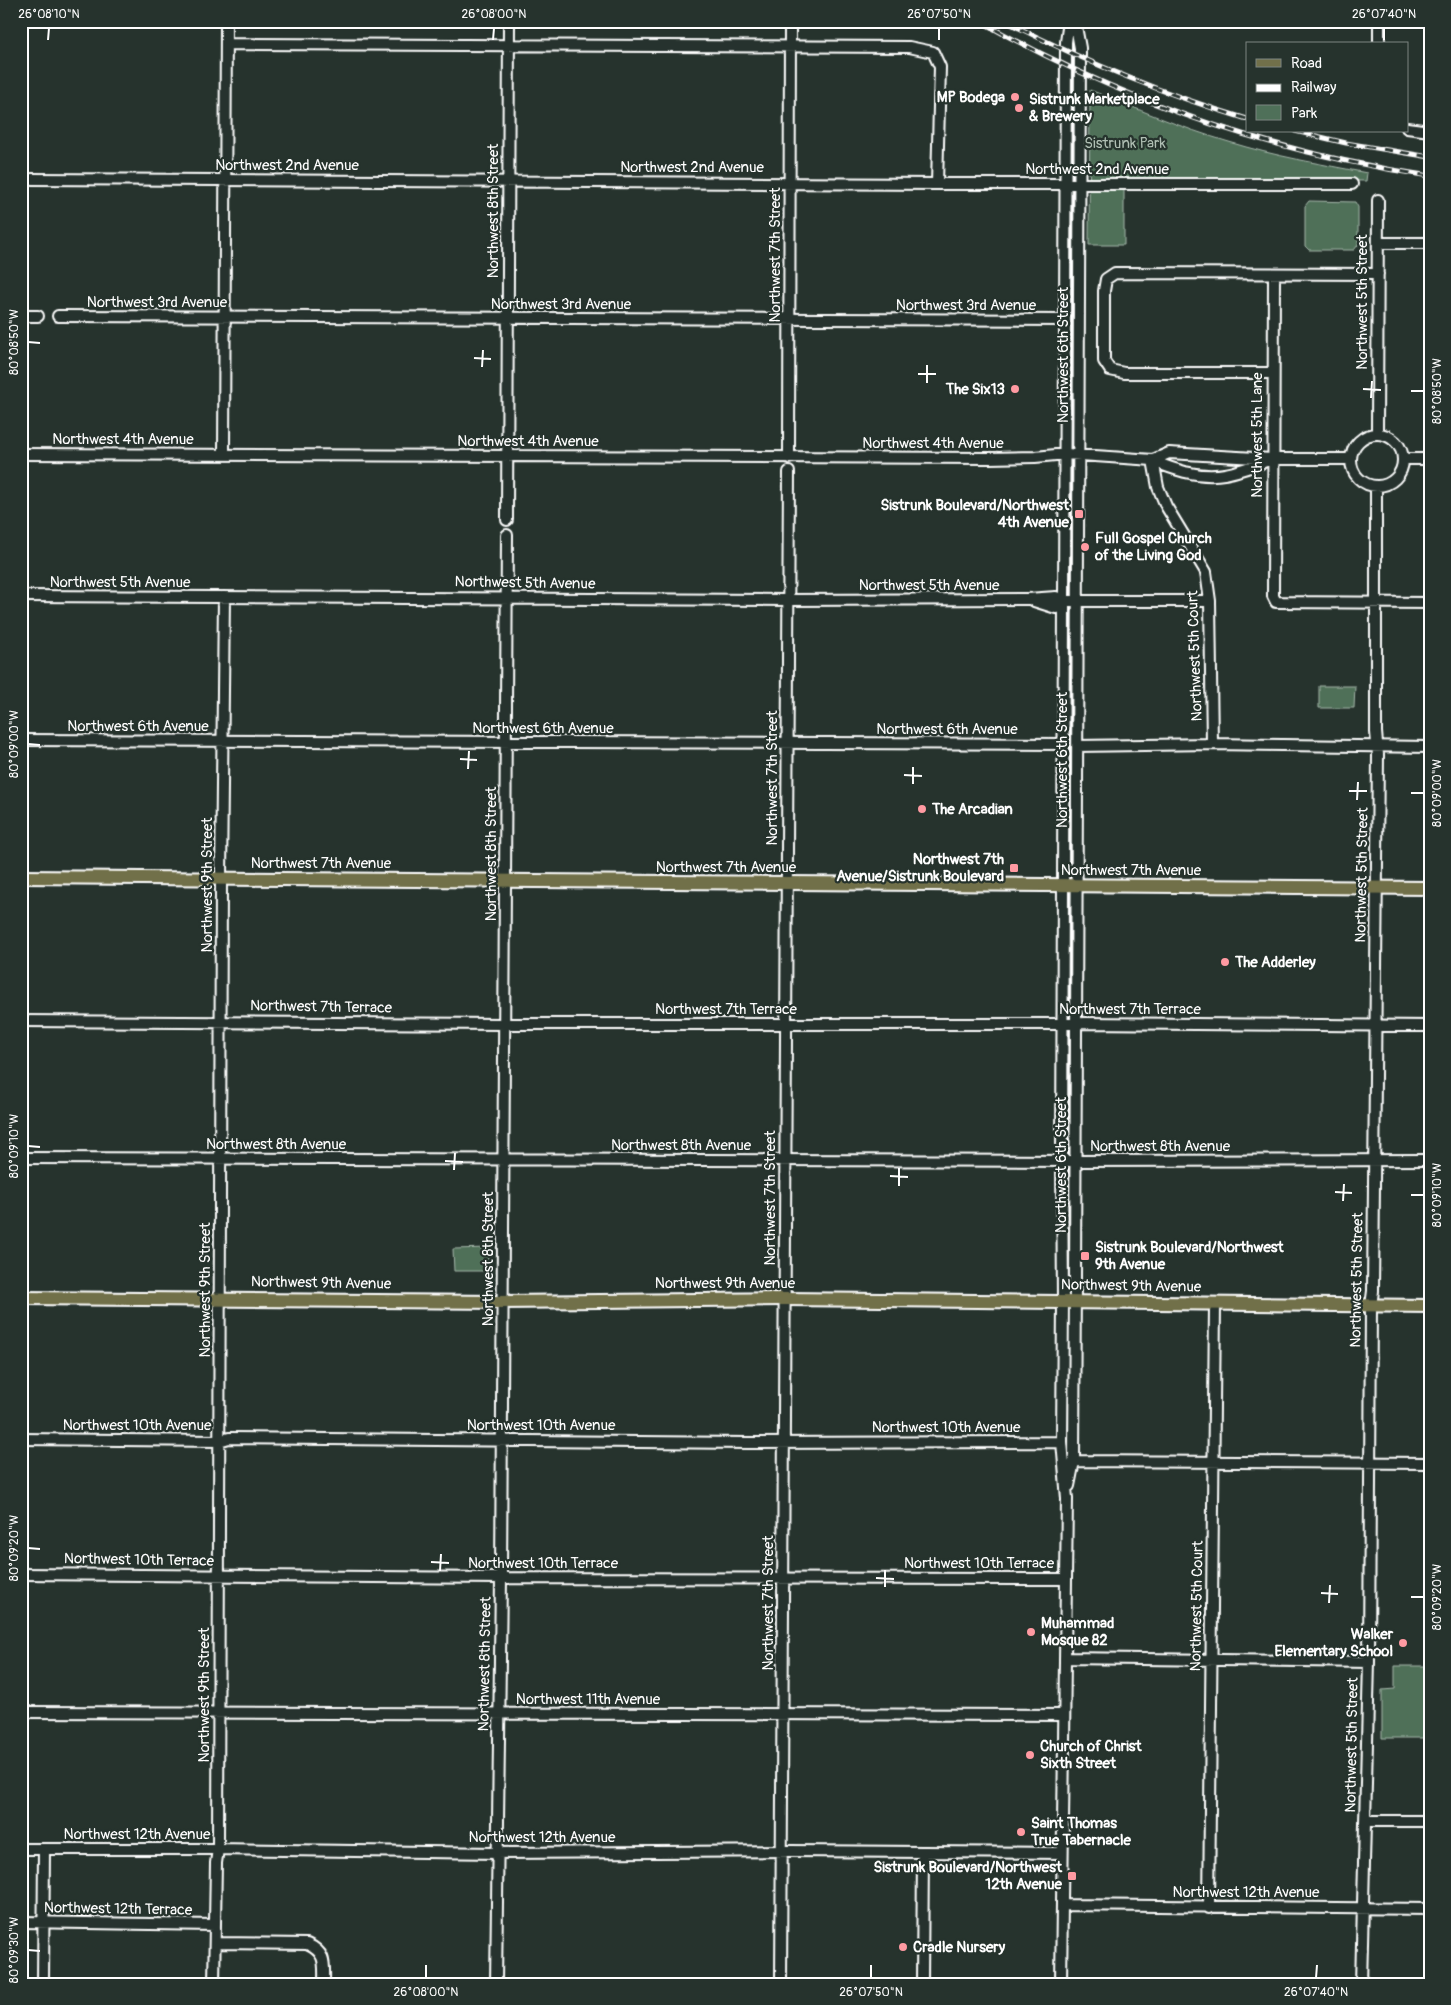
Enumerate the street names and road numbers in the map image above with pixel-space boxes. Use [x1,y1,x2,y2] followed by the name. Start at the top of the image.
[484,143,503,278] street label: Northwest 8th Street
[215,156,359,175] street label: Northwest 2nd Avenue
[620,158,764,177] street label: Northwest 2nd Avenue
[1025,160,1169,179] street label: Northwest 2nd Avenue
[766,186,785,323] street label: Northwest 7th Street
[1353,233,1372,370] street label: Northwest 5th Street
[1054,286,1073,423] street label: Northwest 6th Street
[87,293,228,312] street label: Northwest 3rd Avenue
[491,295,632,314] street label: Northwest 3rd Avenue
[896,296,1037,315] street label: Northwest 3rd Avenue
[1248,372,1267,498] street label: Northwest 5th Lane
[52,430,194,449] street label: Northwest 4th Avenue
[457,432,599,451] street label: Northwest 4th Avenue
[862,434,1004,453] street label: Northwest 4th Avenue
[454,572,596,594] street label: Northwest 5th Avenue
[50,573,191,592] street label: Northwest 5th Avenue
[859,576,1000,595] street label: Northwest 5th Avenue
[1183,589,1207,722] street label: Northwest 5th Court
[1053,691,1072,828] street label: Northwest 6th Street
[763,709,782,846] street label: Northwest 7th Street
[67,717,209,736] street label: Northwest 6th Avenue
[472,719,614,738] street label: Northwest 6th Avenue
[876,720,1018,739] street label: Northwest 6th Avenue
[482,786,501,921] street label: Northwest 8th Street
[1351,806,1373,943] street label: Northwest 5th Street
[198,817,217,952] street label: Northwest 9th Street
[251,854,392,873] street label: Northwest 7th Avenue
[656,858,797,877] street label: Northwest 7th Avenue
[1061,861,1202,880] street label: Northwest 7th Avenue
[250,996,393,1018] street label: Northwest 7th Terrace
[655,1000,798,1019] street label: Northwest 7th Terrace
[1059,1000,1202,1019] street label: Northwest 7th Terrace
[1052,1096,1071,1233] street label: Northwest 6th Street
[761,1129,780,1266] street label: Northwest 7th Street
[206,1135,347,1154] street label: Northwest 8th Avenue
[611,1136,752,1155] street label: Northwest 8th Avenue
[1090,1137,1231,1156] street label: Northwest 8th Avenue
[479,1191,498,1326] street label: Northwest 8th Street
[1346,1211,1368,1348] street label: Northwest 5th Street
[196,1222,215,1357] street label: Northwest 9th Street
[251,1272,392,1294] street label: Northwest 9th Avenue
[655,1274,796,1293] street label: Northwest 9th Avenue
[1061,1275,1202,1297] street label: Northwest 9th Avenue
[63,1416,212,1435] street label: Northwest 10th Avenue
[467,1416,616,1435] street label: Northwest 10th Avenue
[872,1418,1021,1437] street label: Northwest 10th Avenue
[759,1534,778,1671] street label: Northwest 7th Street
[1186,1539,1208,1672] street label: Northwest 5th Court
[64,1549,215,1571] street label: Northwest 10th Terrace
[468,1554,619,1573] street label: Northwest 10th Terrace
[904,1554,1055,1573] street label: Northwest 10th Terrace
[474,1596,496,1732] street label: Northwest 8th Street
[195,1627,214,1762] street label: Northwest 9th Street
[1341,1676,1363,1813] street label: Northwest 5th Street
[516,1690,661,1709] street label: Northwest 11th Avenue
[64,1825,211,1844] street label: Northwest 12th Avenue
[469,1828,616,1847] street label: Northwest 12th Avenue
[1173,1883,1320,1902] street label: Northwest 12th Avenue
[44,1898,193,1920] street label: Northwest 12th Terrace

